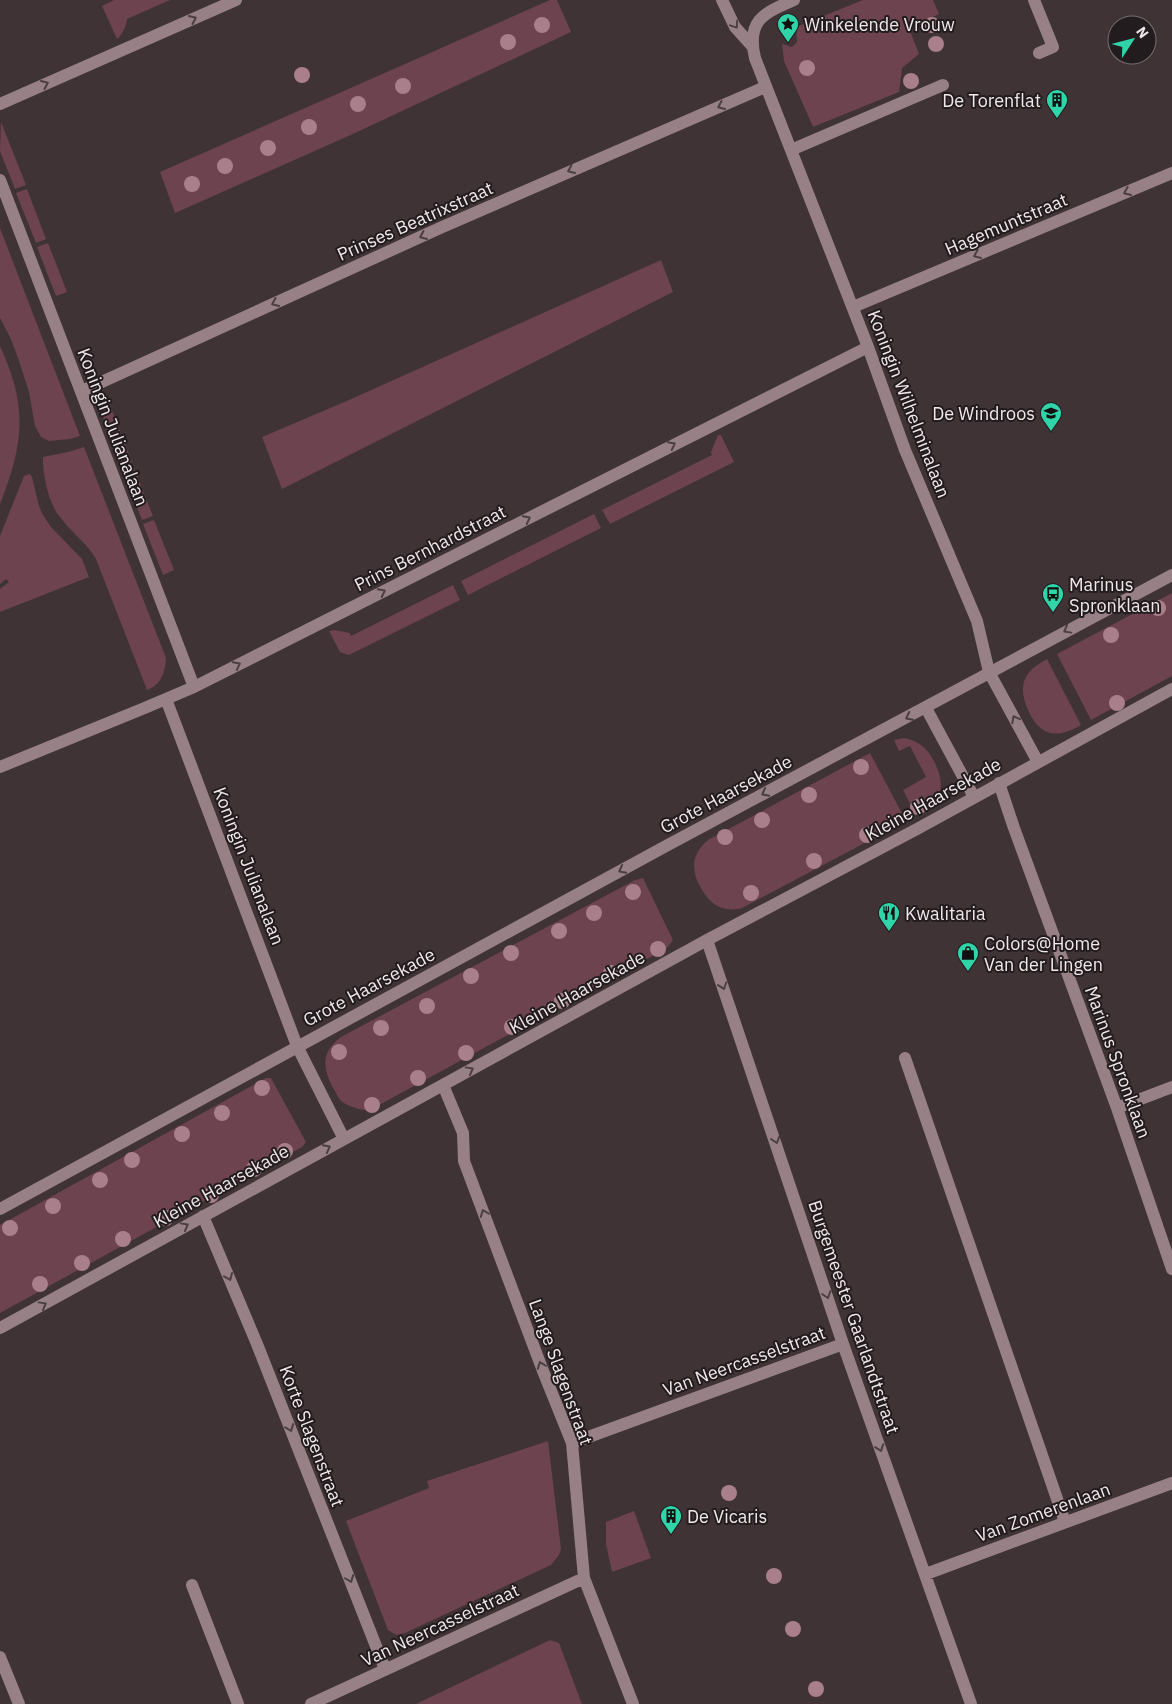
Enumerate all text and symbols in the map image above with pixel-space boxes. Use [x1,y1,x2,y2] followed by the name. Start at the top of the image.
[776,12,800,43] place icon: Winkelende Vrouw
[804,13,955,36] place label: Winkelende Vrouw
[188,14,197,25] one-way arrow
[1107,15,1157,65] north arrow
[729,19,738,29] one-way arrow
[1132,23,1153,42] text: N
[40,80,49,91] one-way arrow
[1045,88,1069,119] building icon: De Torenflat
[942,89,1041,112] place label: De Torenflat
[717,100,725,110] one-way arrow
[567,164,576,175] one-way arrow
[333,176,497,266] street label: Prinses Beatrixstraat
[1123,186,1132,197] one-way arrow
[941,188,1071,260] street label: Hagemuntstraat
[419,230,428,241] one-way arrow
[973,248,982,259] one-way arrow
[271,297,280,308] one-way arrow
[863,307,955,501] street label: Koningin Wilhelminalaan
[72,345,154,509] street label: Koningin Julianalaan
[1039,401,1063,432] school or university icon: De Windroos
[932,402,1035,425] place label: De Windroos
[667,441,676,451] one-way arrow
[350,500,510,596] street label: Prins Bernhardstraat
[522,515,531,525] one-way arrow
[1069,573,1161,617] place label: Marinus Spronklaan
[1041,582,1065,613] bus stop icon: Marinus Spronklaan
[377,588,386,598] one-way arrow
[1063,624,1072,634] one-way arrow
[232,661,241,671] one-way arrow
[905,711,914,721] one-way arrow
[1011,715,1021,724] one-way arrow
[656,750,796,838] street label: Grote Haarsekade
[861,752,1005,846] street label: Kleine Haarsekade
[208,784,290,948] street label: Koningin Julianalaan
[762,787,771,797] one-way arrow
[619,864,628,874] one-way arrow
[877,901,901,932] restaurant icon: Kwalitaria
[905,902,986,925] place label: Kwalitaria
[984,932,1103,976] place label: Colors@Home Van der Lingen
[956,941,980,972] shop icon: Colors@Home Van der Lingen
[299,943,439,1031] street label: Grote Haarsekade
[505,945,649,1039] street label: Kleine Haarsekade
[718,982,728,990] one-way arrow
[1080,983,1156,1141] street label: Marinus Spronklaan
[465,1066,474,1076] one-way arrow
[770,1136,780,1144] one-way arrow
[149,1139,293,1233] street label: Kleine Haarsekade
[322,1144,331,1154] one-way arrow
[803,1197,905,1437] street label: Burgemeester Gaarlandtstraat
[480,1209,490,1218] one-way arrow
[180,1223,189,1233] one-way arrow
[222,1272,233,1281] one-way arrow
[821,1290,831,1298] one-way arrow
[524,1296,598,1448] street label: Lange Slagenstraat
[37,1301,46,1311] one-way arrow
[660,1321,828,1401] street label: Van Neercasselstraat
[274,1362,350,1510] street label: Korte Slagenstraat
[537,1362,547,1370] one-way arrow
[284,1423,294,1432] one-way arrow
[874,1443,884,1452] one-way arrow
[973,1477,1113,1547] street label: Van Zomerenlaan
[659,1504,683,1535] building icon: De Vicaris
[687,1505,767,1528] place label: De Vicaris
[343,1574,354,1583] one-way arrow
[357,1578,523,1672] street label: Van Neercasselstraat

